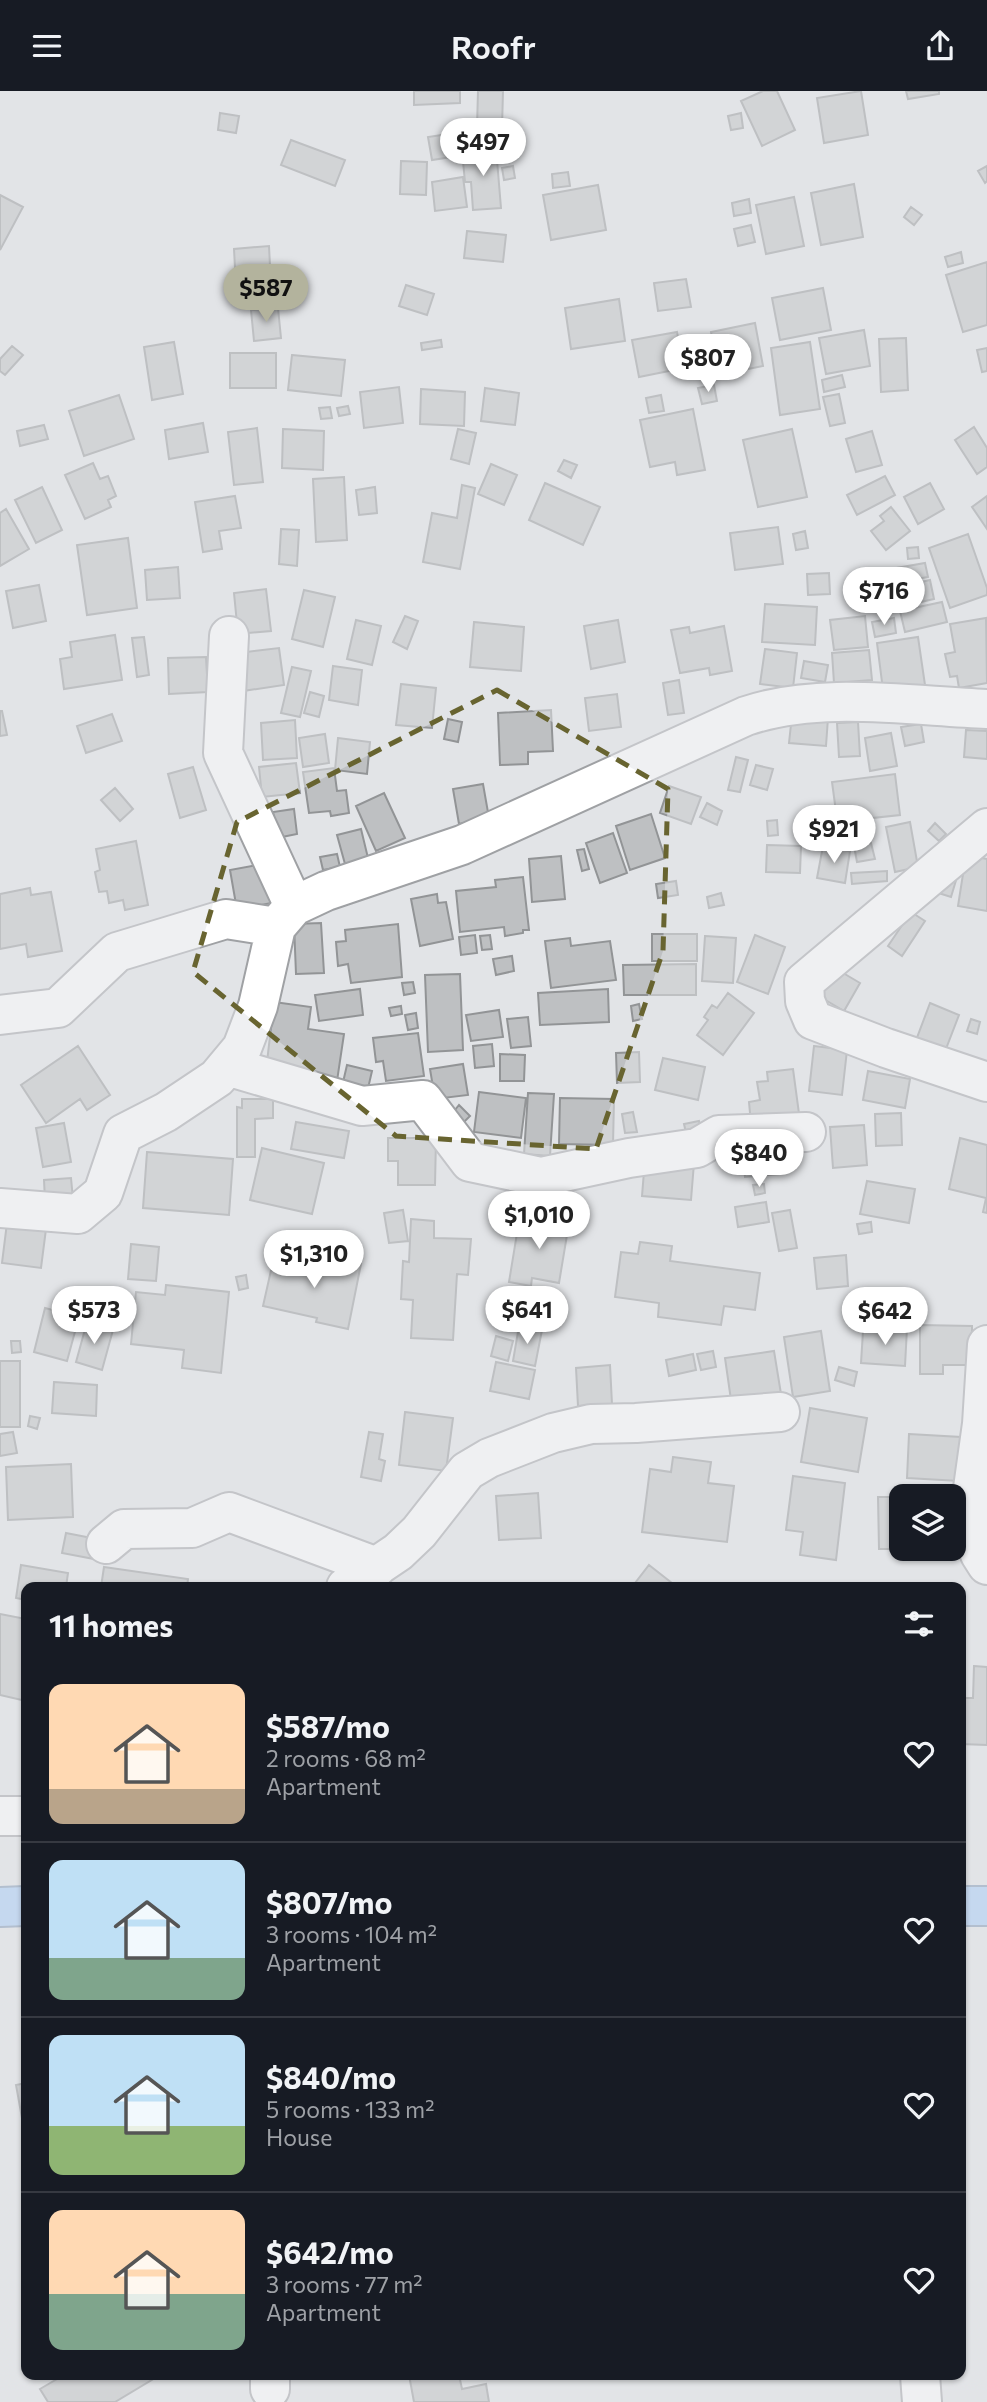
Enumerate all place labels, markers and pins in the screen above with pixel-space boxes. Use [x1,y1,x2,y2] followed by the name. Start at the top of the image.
[442,119,524,178] pin: $497
[225,265,307,324] pin: $587
[667,335,749,394] pin: $807
[843,567,925,627] pin: $716
[793,805,875,865] pin: $921
[718,1129,800,1189] pin: $840
[482,1191,596,1251] pin: $1,010
[257,1231,371,1290] pin: $1,310
[53,1287,135,1346] pin: $573
[486,1287,568,1346] pin: $641
[844,1287,926,1347] pin: $642

